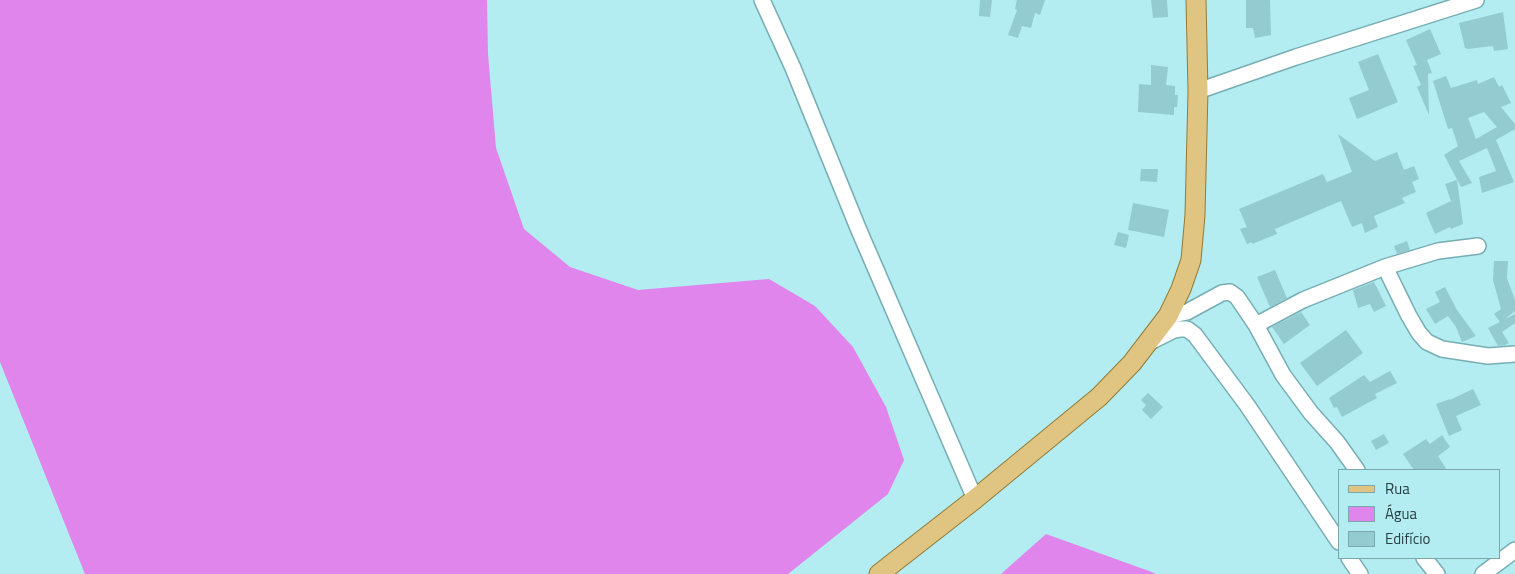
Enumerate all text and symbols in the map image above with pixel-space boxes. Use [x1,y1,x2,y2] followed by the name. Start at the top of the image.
[1338,469,1500,559] legend
[1385,477,1410,500] text: Rua
[1385,502,1417,525] text: Água
[1385,527,1430,550] text: Edifício

